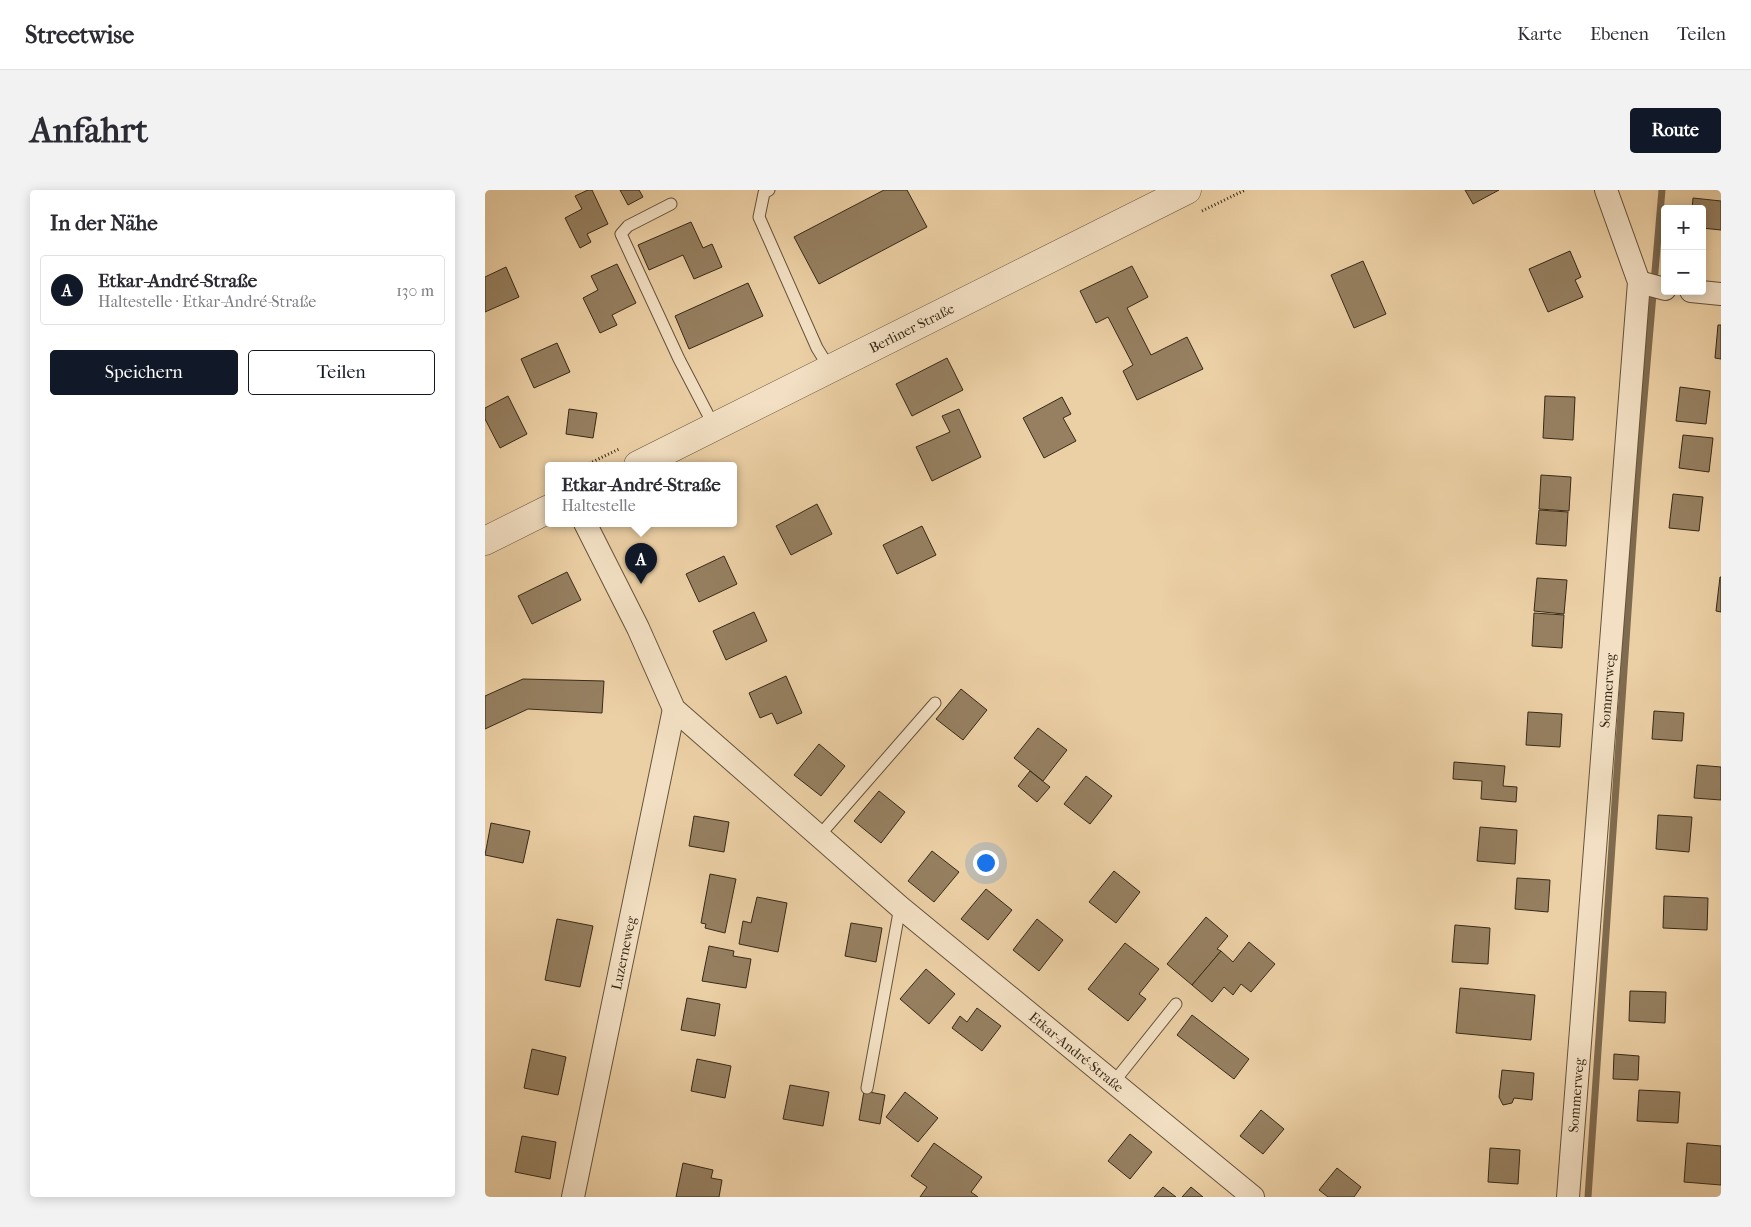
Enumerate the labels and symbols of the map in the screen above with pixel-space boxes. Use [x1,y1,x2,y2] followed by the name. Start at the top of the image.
[866,299,957,356] street label: Berliner Straße
[625,543,657,584] pin: A
[1596,652,1619,729] street label: Sommerweg
[973,850,999,876] your location
[608,914,639,992] street label: Luzerneweg
[1026,1008,1127,1096] street label: Etkar-André-Straße
[1565,1057,1587,1133] street label: Sommerweg

